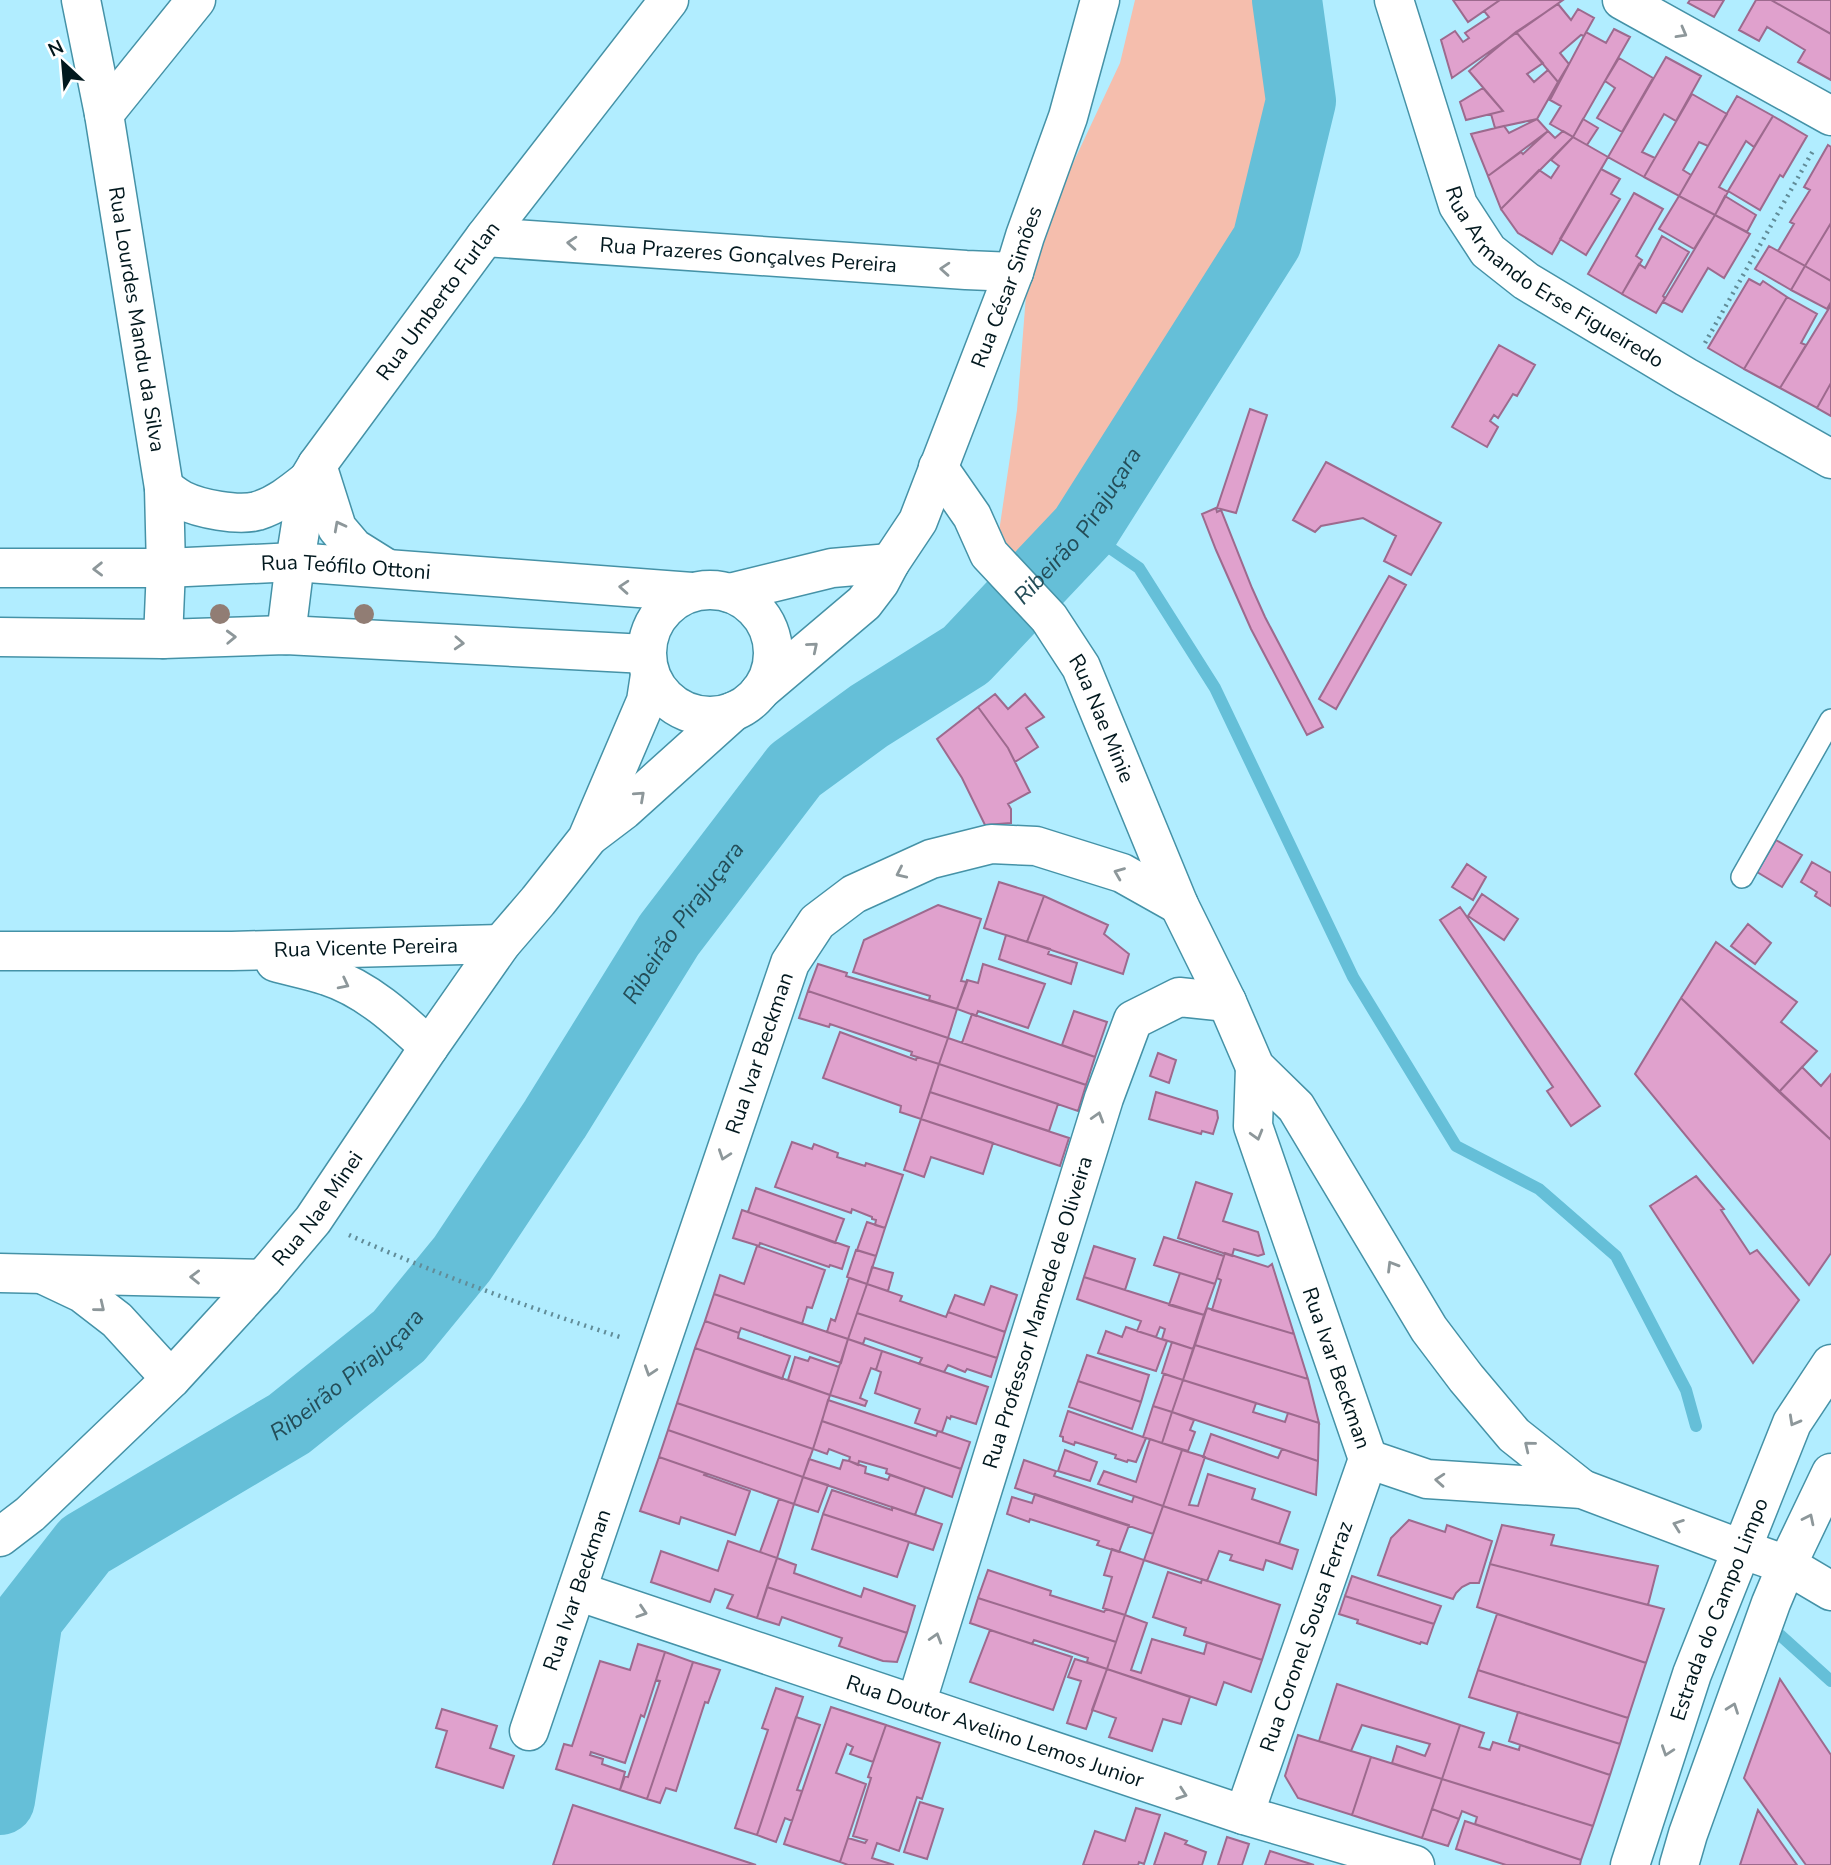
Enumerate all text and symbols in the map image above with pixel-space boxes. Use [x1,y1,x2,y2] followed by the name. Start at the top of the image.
[1674,25,1687,38] one-way arrow
[28,28,98,98] north arrow
[44,34,68,63] text: N
[1439,182,1669,375] street label: Rua Armando Erse Figueiredo
[102,184,172,454] street label: Rua Lourdes Mandu da Silva
[964,202,1049,372] street label: Rua César Simões
[370,215,506,386] street label: Rua Umberto Furlan
[599,231,898,279] street label: Rua Prazeres Gonçalves Pereira
[566,236,577,251] one-way arrow
[940,262,951,277] one-way arrow
[1006,441,1148,611] water label: Ribeirão Pirajuçara
[333,520,347,533] one-way arrow
[260,548,432,586] street label: Rua Teófilo Ottoni
[92,561,103,576] one-way arrow
[618,580,629,595] one-way arrow
[226,629,237,644] one-way arrow
[453,635,464,650] one-way arrow
[804,643,817,655] one-way arrow
[1062,649,1141,787] street label: Rua Nae Minie
[632,792,645,804] one-way arrow
[615,835,751,1010] water label: Ribeirão Pirajuçara
[896,865,908,879] one-way arrow
[1114,868,1126,882] one-way arrow
[273,931,458,964] street label: Rua Vicente Pereira
[719,968,800,1138] street label: Rua Ivar Beckman
[337,975,349,989] one-way arrow
[1090,1111,1105,1123] one-way arrow
[1248,1129,1263,1141] one-way arrow
[266,1146,369,1272] street label: Rua Nae Minei
[718,1149,732,1161] one-way arrow
[976,1153,1099,1472] street label: Rua Professor Mamede de Oliveira
[1387,1261,1400,1274] one-way arrow
[189,1269,200,1285] one-way arrow
[1296,1283,1377,1452] street label: Rua Ivar Beckman
[92,1299,104,1312] one-way arrow
[264,1302,431,1448] water label: Ribeirão Pirajuçara
[644,1364,658,1376] one-way arrow
[1789,1414,1802,1426] one-way arrow
[1524,1442,1536,1455] one-way arrow
[1435,1472,1446,1487] one-way arrow
[1664,1494,1775,1724] street label: Estrada do Campo Limpo
[536,1505,617,1675] street label: Rua Ivar Beckman
[1801,1514,1815,1526] one-way arrow
[1253,1517,1359,1756] street label: Rua Coronel Sousa Ferraz
[1672,1519,1684,1533] one-way arrow
[635,1604,647,1618] one-way arrow
[928,1633,943,1645] one-way arrow
[843,1668,1148,1795] street label: Rua Doutor Avelino Lemos Junior
[1725,1703,1739,1715] one-way arrow
[1661,1744,1675,1756] one-way arrow
[1176,1786,1188,1800] one-way arrow

